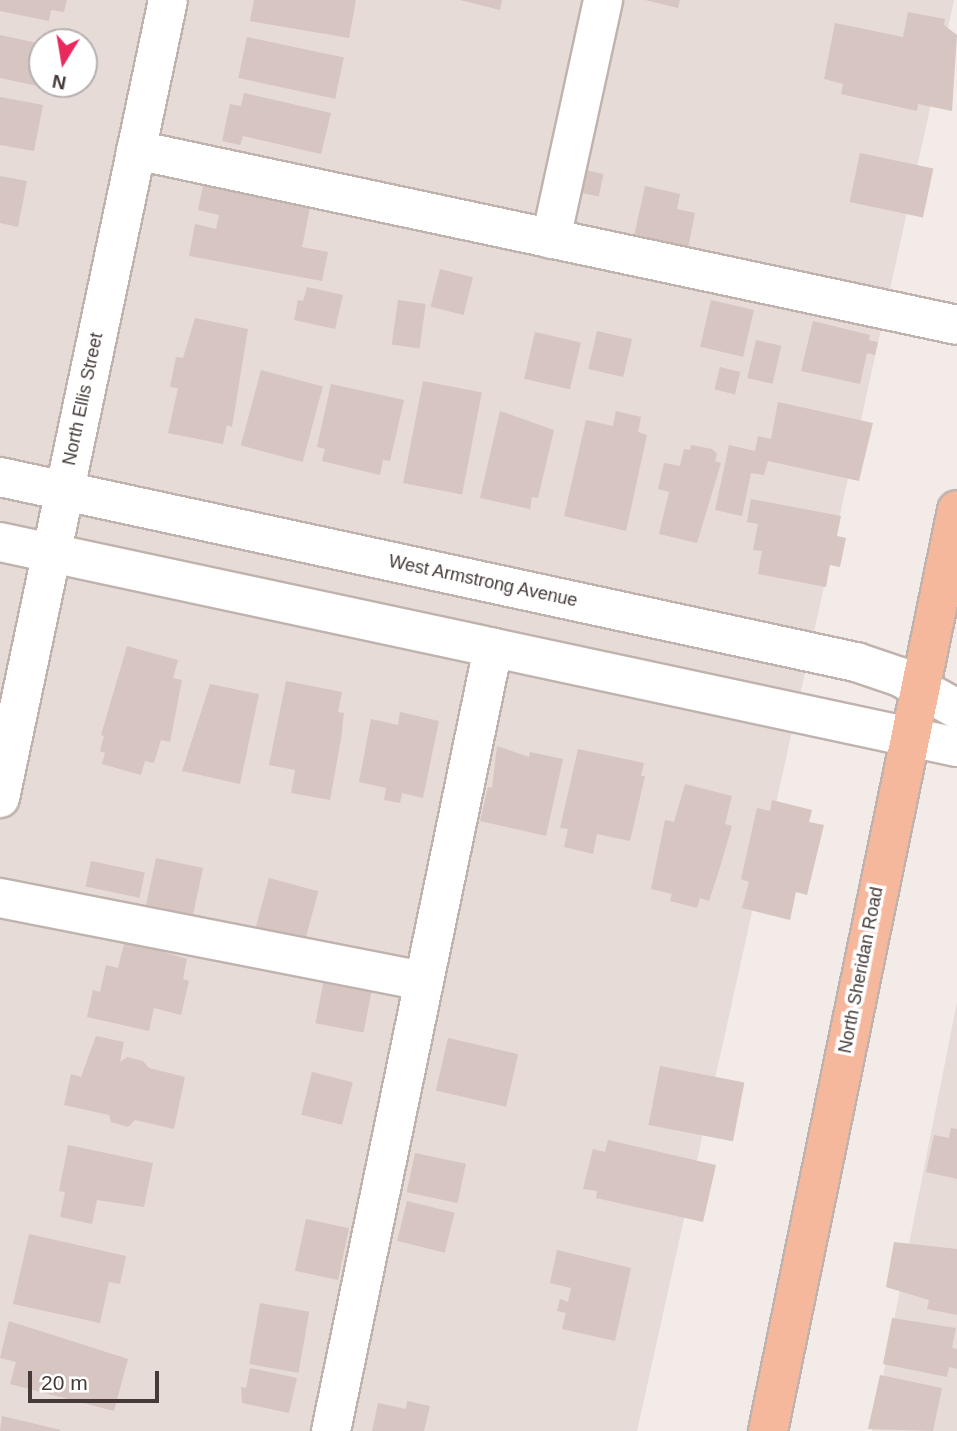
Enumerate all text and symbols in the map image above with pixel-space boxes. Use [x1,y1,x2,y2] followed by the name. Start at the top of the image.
[28,28,98,98] north arrow
[51,71,68,94] text: N
[58,331,108,467] street label: North Ellis Street
[386,550,580,612] street label: West Armstrong Avenue
[834,885,888,1055] street label: North Sheridan Road
[32,1358,163,1402] scale bar
[41,1371,88,1394] text: 20 m

